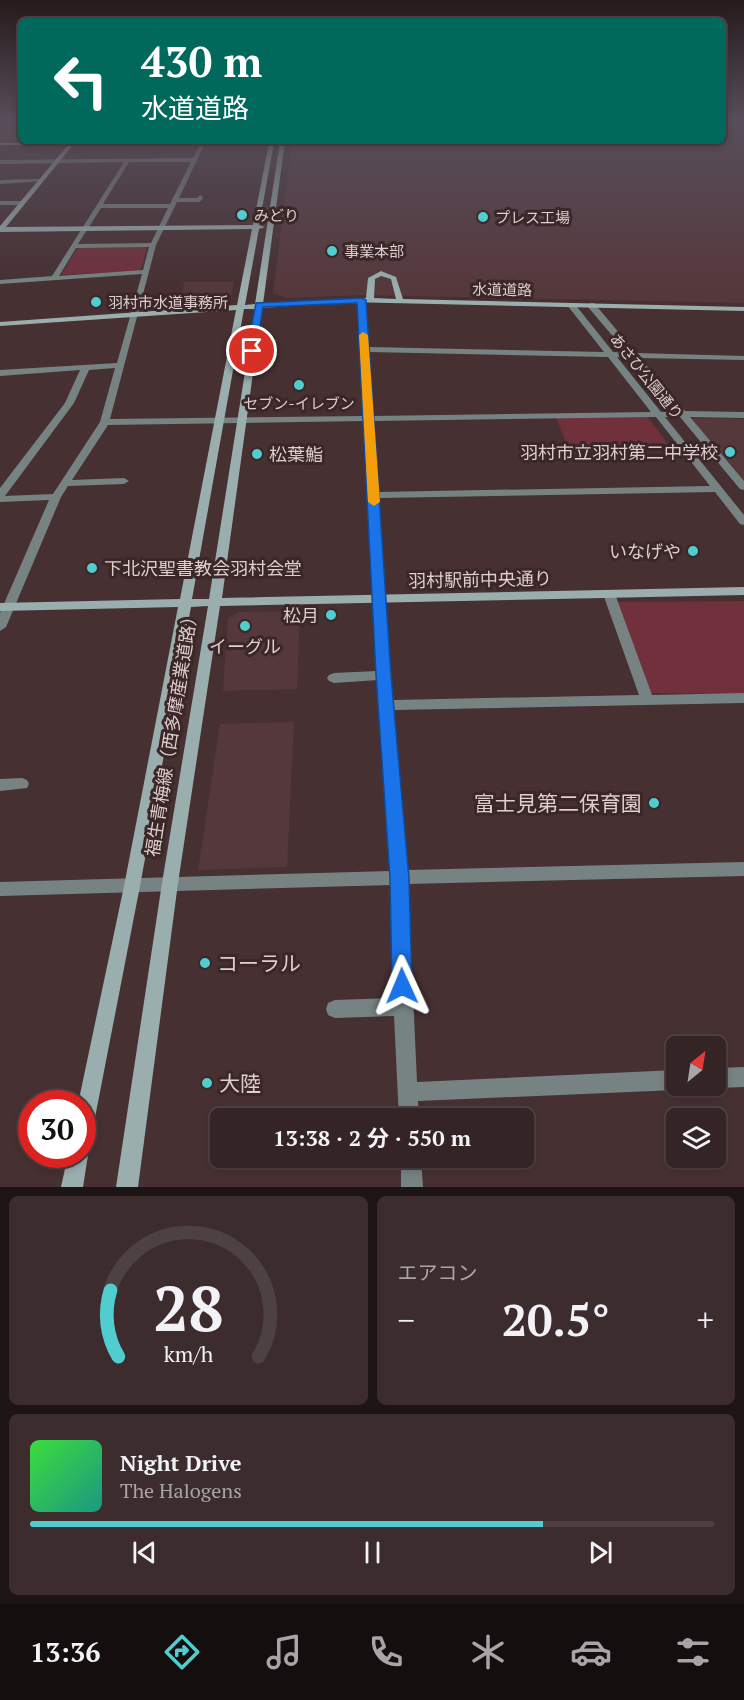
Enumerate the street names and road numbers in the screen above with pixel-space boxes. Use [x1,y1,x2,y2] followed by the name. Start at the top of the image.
[472,278,532,300] street label: 水道道路
[606,329,688,423] street label: あさひ公園通り
[408,566,552,592] street label: 羽村駅前中央通り
[139,606,203,858] street label: 福生青梅線（西多摩産業道路）

